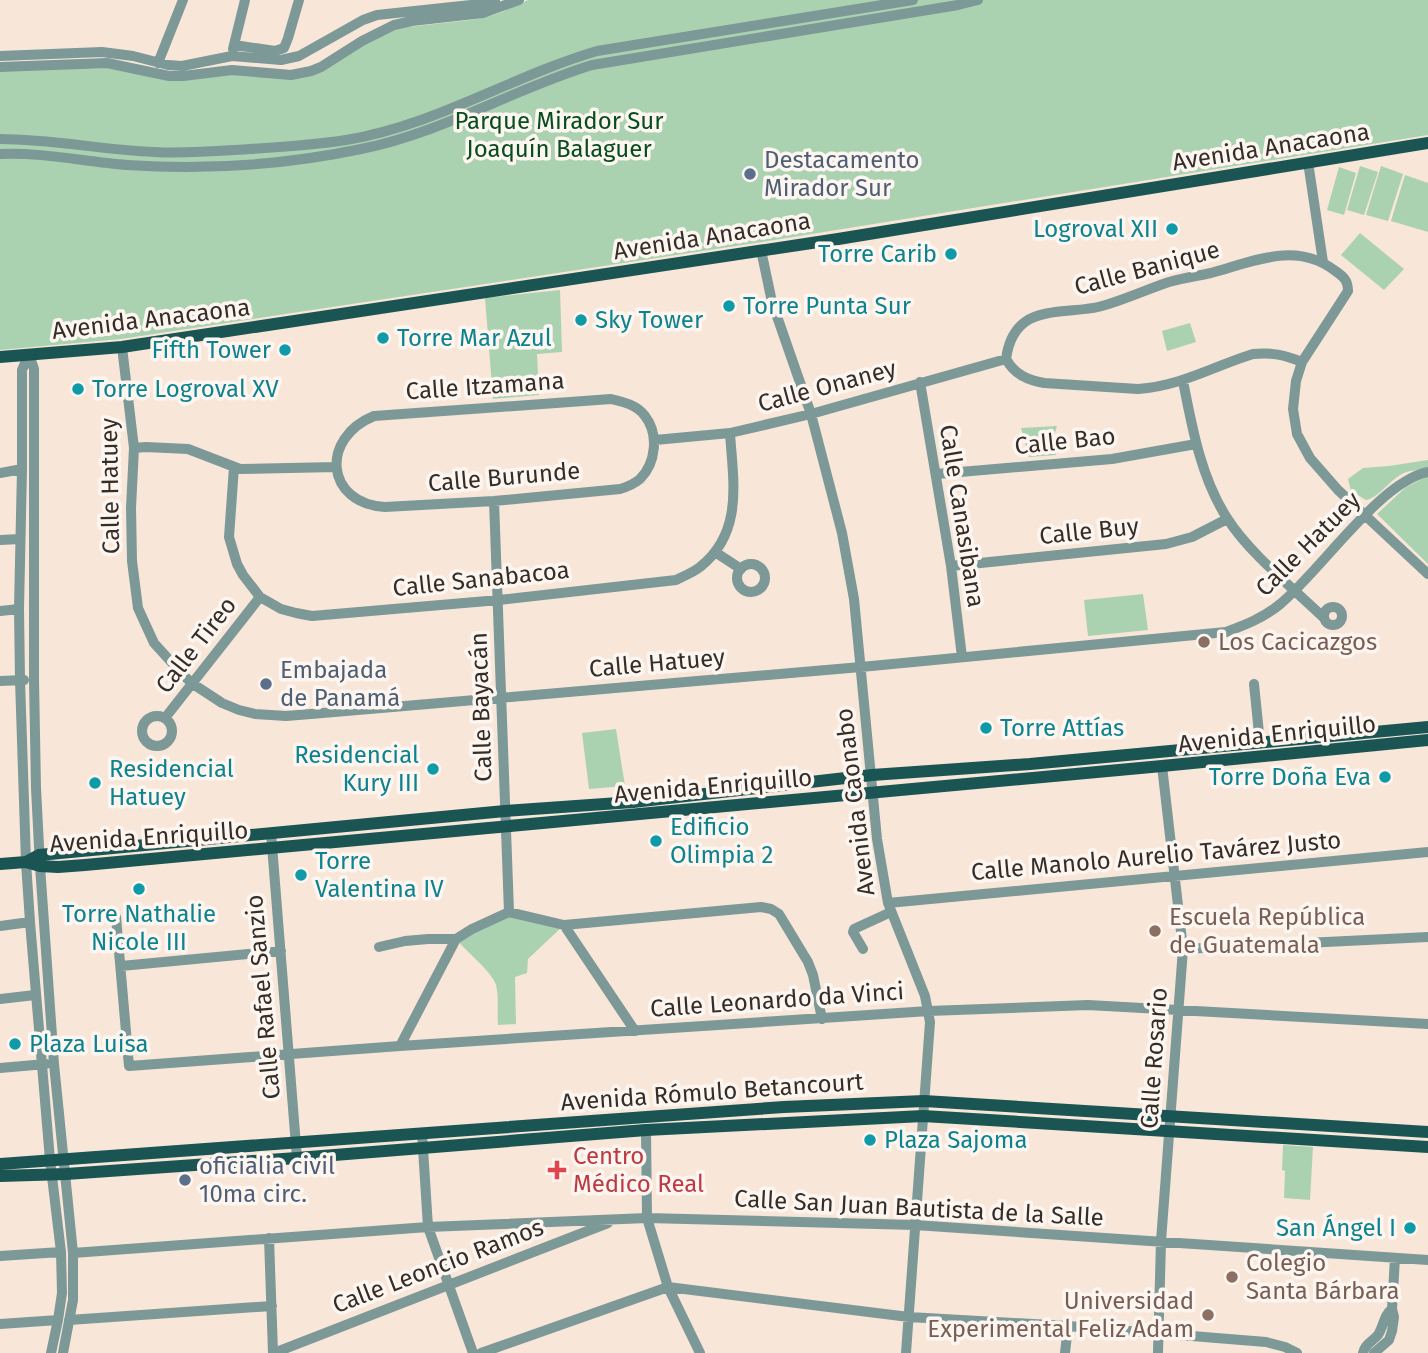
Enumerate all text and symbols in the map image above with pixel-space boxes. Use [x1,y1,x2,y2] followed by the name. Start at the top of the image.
[454,107,664,163] park label: Parque Mirador Sur Joaquín Balaguer
[1170,118,1372,176] street label: Avenida Anacaona
[764,146,920,202] place label: Destacamento Mirador Sur
[742,166,758,182] marker: Destacamento Mirador Sur
[611,207,813,265] street label: Avenida Anacaona
[1033,215,1158,243] place label: Logroval XII
[1164,221,1180,237] marker: Logroval XII
[1071,235,1223,301] street label: Calle Banique
[818,240,937,268] place label: Torre Carib
[943,246,959,262] marker: Torre Carib
[743,292,912,320] place label: Torre Punta Sur
[50,293,252,345] street label: Avenida Anacaona
[721,298,737,314] marker: Torre Punta Sur
[595,306,704,334] place label: Sky Tower
[573,312,589,328] marker: Sky Tower
[397,324,552,352] place label: Torre Mar Azul
[375,330,391,346] marker: Torre Mar Azul
[152,336,272,364] place label: Fifth Tower
[277,342,293,358] marker: Fifth Tower
[755,354,899,418] street label: Calle Onaney
[405,366,565,406] street label: Calle Itzamana
[92,375,279,403] place label: Torre Logroval XV
[70,381,86,397] marker: Torre Logroval XV
[95,417,125,554] street label: Calle Hatuey
[1013,422,1117,460] street label: Calle Bao
[934,423,990,609] street label: Calle Canasibana
[427,456,581,498] street label: Calle Burunde
[1250,486,1366,602] street label: Calle Hatuey
[1038,512,1140,550] street label: Calle Buy
[391,556,571,602] street label: Calle Sanabacoa
[150,591,242,699] street label: Calle Tireo
[1218,628,1377,656] place label: Los Cacicazgos
[464,632,498,782] street label: Calle Bayacán
[1196,634,1212,650] marker: Los Cacicazgos
[588,643,726,683] street label: Calle Hatuey
[280,656,400,712] place label: Embajada de Panamá
[258,676,274,692] marker: Embajada de Panamá
[830,707,880,897] street label: Avenida Caonabo
[1177,710,1377,758] street label: Avenida Enriquillo
[1000,714,1124,742] place label: Torre Attías
[978,720,994,736] marker: Torre Attías
[294,741,419,797] place label: Residencial Kury III
[109,755,234,811] place label: Residencial Hatuey
[425,761,441,777] marker: Residencial Kury III
[613,763,813,809] street label: Avenida Enriquillo
[1209,763,1371,791] place label: Torre Doña Eva
[1377,769,1393,785] marker: Torre Doña Eva
[87,775,103,791] marker: Residencial Hatuey
[670,813,773,869] place label: Edificio Olimpia 2
[49,816,249,858] street label: Avenida Enriquillo
[970,826,1342,886] street label: Calle Manolo Aurelio Tavárez Justo
[648,833,664,849] marker: Edificio Olimpia 2
[315,847,444,903] place label: Torre Valentina IV
[293,867,309,883] marker: Torre Valentina IV
[131,881,147,897] marker: Torre Nathalie Nicole III
[240,894,286,1100] street label: Calle Rafael Sanzio
[62,900,216,956] place label: Torre Nathalie Nicole III
[1169,903,1365,959] place label: Escuela República de Guatemala
[1147,923,1163,939] marker: Escuela República de Guatemala
[649,977,905,1023] street label: Calle Leonardo da Vinci
[1135,986,1173,1130] street label: Calle Rosario
[29,1030,149,1058] place label: Plaza Luisa
[7,1036,23,1052] marker: Plaza Luisa
[560,1067,865,1117] street label: Avenida Rómulo Betancourt
[884,1126,1027,1154] place label: Plaza Sajoma
[862,1132,878,1148] marker: Plaza Sajoma
[573,1142,704,1198] place label: Centro Médico Real
[199,1152,335,1208] place label: oficialia civil 10ma circ.
[547,1160,567,1180] marker: Centro Médico Real
[177,1172,193,1188] marker: oficialia civil 10ma circ.
[734,1184,1104,1232] street label: Calle San Juan Bautista de la Salle
[329,1213,547,1319] street label: Calle Leoncio Ramos
[1276,1213,1396,1242] place label: San Ángel I
[1402,1220,1418,1236] marker: San Ángel I
[1246,1249,1400,1305] place label: Colegio Santa Bárbara
[1224,1269,1240,1285] marker: Colegio Santa Bárbara
[927,1287,1194,1343] place label: Universidad Experimental Feliz Adam
[1200,1307,1216,1323] marker: Universidad Experimental Feliz Adam

